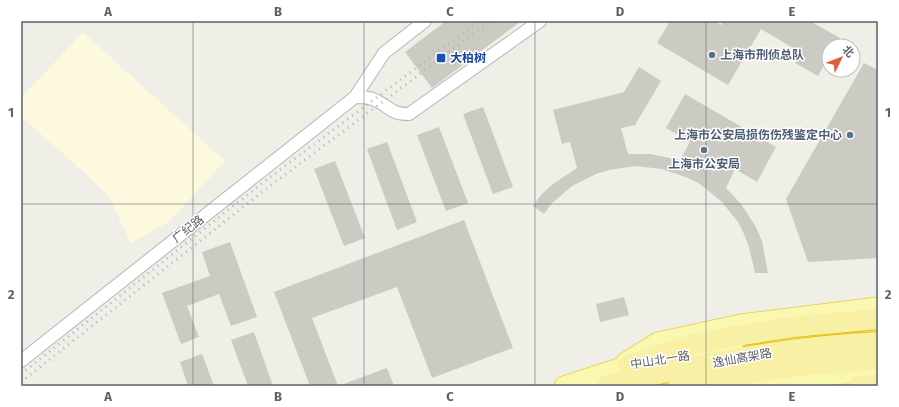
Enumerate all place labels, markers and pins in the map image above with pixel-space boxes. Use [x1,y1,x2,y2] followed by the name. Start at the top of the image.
[720,48,804,62] place label: 上海市刑侦总队
[707,50,717,60] marker: 上海市刑侦总队
[450,51,486,65] place label: 大柏树
[435,52,447,64] marker: 大柏树
[674,128,842,142] place label: 上海市公安局损伤伤残鉴定中心
[845,130,855,140] marker: 上海市公安局损伤伤残鉴定中心
[699,145,709,155] marker: 上海市公安局
[668,157,740,171] place label: 上海市公安局

